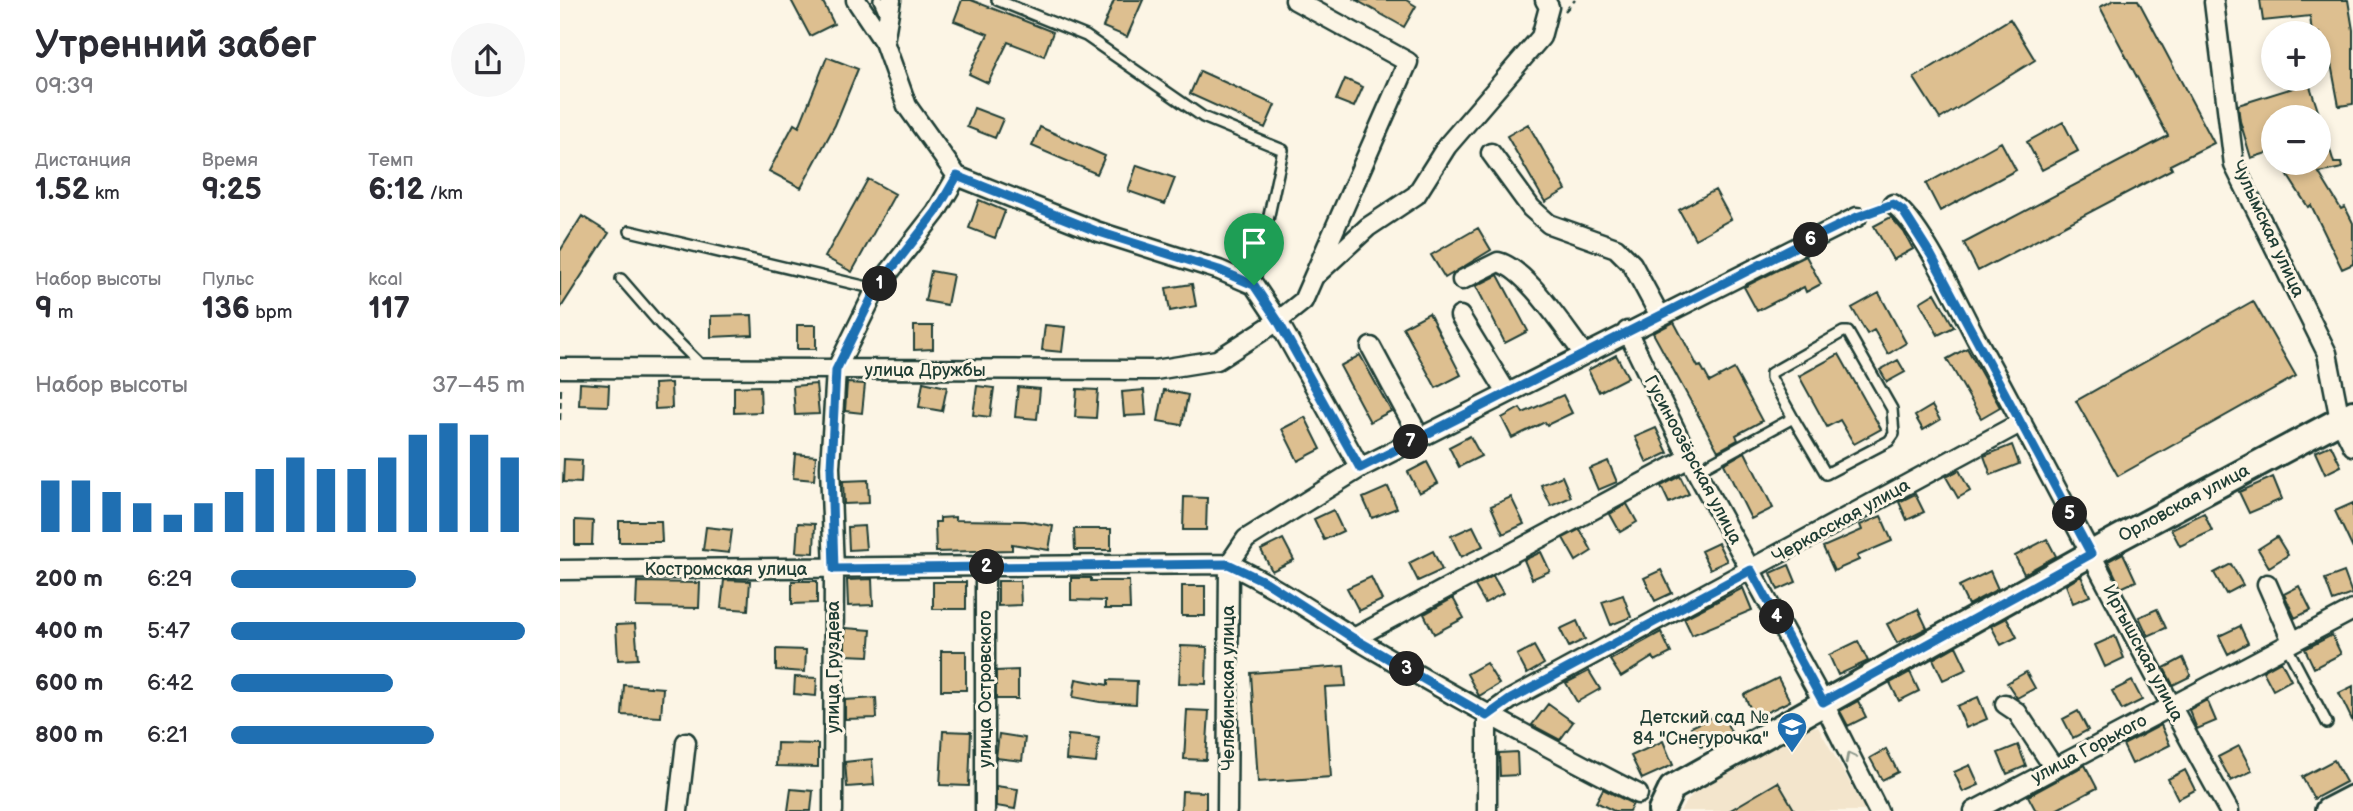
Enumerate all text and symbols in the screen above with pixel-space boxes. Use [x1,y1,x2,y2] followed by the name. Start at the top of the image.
[2261,21,2331,175] map controls
[2261,21,2331,91] button: +
[35,23,317,68] text: Утренний забег
[451,23,525,97] button: share
[35,72,94,100] text: 09:39
[2261,105,2331,175] button: −
[35,149,131,172] text: Дистанция
[202,149,258,172] text: Время
[368,149,413,172] text: Темп
[2227,157,2309,301] street label: Чулымская улица
[35,172,90,208] text: 1.52
[202,172,262,208] text: 9:25
[368,172,424,208] text: 6:12
[90,182,120,205] text: km
[424,182,463,205] text: /km
[1224,213,1284,285] pin
[1794,222,1828,258] pin: 6
[1235,224,1273,262] icon: arrive
[1805,228,1816,251] text: 6
[862,266,898,302] pin: 1
[35,268,161,291] text: Набор высоты
[202,268,254,291] text: Пульс
[368,268,402,291] text: kcal
[876,272,884,295] text: 1
[35,291,53,327] text: 9
[202,291,250,327] text: 136
[368,291,410,327] text: 117
[53,301,73,324] text: m
[250,301,293,324] text: bpm
[864,360,986,381] street label: улица Дружбы
[35,371,188,399] text: Набор высоты
[432,371,525,399] text: 37–45 m
[1640,372,1747,548] street label: Гусиноозёрская улица
[1394,424,1428,460] pin: 7
[1405,430,1416,453] text: 7
[2115,459,2253,546] street label: Орловская улица
[1768,474,1914,568] street label: Черкасская улица
[2052,496,2088,532] pin: 5
[2064,502,2075,525] text: 5
[970,550,1004,584] pin: 2
[981,555,992,578] text: 2
[644,559,808,580] street label: Костромская улица
[35,565,103,593] text: 200 m
[147,565,193,593] text: 6:29
[2098,581,2188,725] street label: Иртышская улица
[823,600,844,733] street label: улица Груздева
[1760,600,1794,634] pin: 4
[1218,605,1239,771] street label: Челябинская улица
[1771,605,1782,628] text: 4
[975,610,996,768] street label: улица Островского
[35,617,103,645] text: 400 m
[147,617,190,645] text: 5:47
[1390,652,1424,686] pin: 3
[1401,657,1412,680] text: 3
[35,669,103,697] text: 600 m
[147,669,193,697] text: 6:42
[1633,707,1769,749] place label: Детский сад № 84 "Снегурочка"
[1775,710,1809,754] school or university icon: Детский сад № 84 "Снегурочка"
[2028,710,2150,788] street label: улица Горького
[35,721,103,749] text: 800 m
[147,721,188,749] text: 6:21
[1845,752,1859,764] one-way arrow

